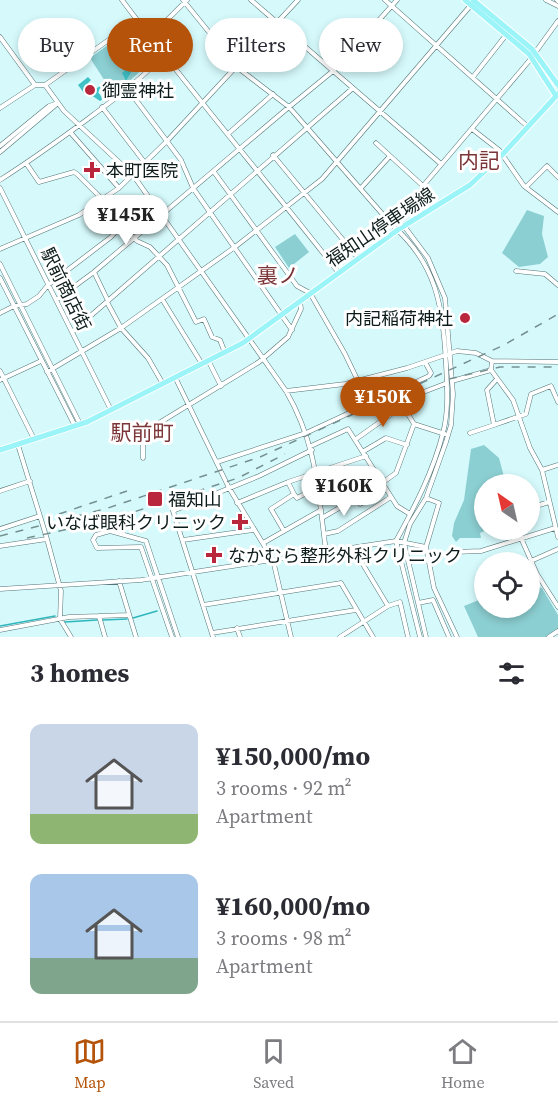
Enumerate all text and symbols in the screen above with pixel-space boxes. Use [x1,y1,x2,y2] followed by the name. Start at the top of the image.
[18,18,95,72] chip: Buy
[107,18,193,72] chip: Rent
[205,18,307,72] chip: Filters
[319,18,403,72] chip: New
[102,78,174,103] place label: 御霊神社
[83,83,97,97] marker: 御霊神社
[458,146,500,175] district label: 内記
[106,158,178,183] place label: 本町医院
[83,161,101,179] marker: 本町医院
[321,181,439,273] street label: 福知山停車場線
[84,195,168,246] pin: ¥145K
[97,200,155,228] text: ¥145K
[35,243,97,335] street label: 駅前商店街
[257,261,299,290] district label: 裏ノ
[345,306,453,331] place label: 内記稲荷神社
[458,311,472,325] marker: 内記稲荷神社
[341,377,425,428] pin: ¥150K
[354,382,412,410] text: ¥150K
[111,418,174,447] district label: 駅前町
[302,466,386,517] pin: ¥160K
[315,471,373,499] text: ¥160K
[474,474,540,540] north arrow
[474,474,540,618] map controls
[168,487,222,512] place label: 福知山
[146,490,164,508] marker: 福知山
[46,510,226,535] place label: いなば眼科クリニック
[231,513,249,531] marker: いなば眼科クリニック
[228,543,462,568] place label: なかむら整形外科クリニック
[205,546,223,564] marker: なかむら整形外科クリニック
[474,552,540,618] button: locate
[30,655,129,691] text: 3 homes
[495,657,528,690] icon: filters
[216,738,370,774] text: ¥150,000/mo
[78,748,150,820] icon: home
[216,774,352,802] text: 3 rooms · 92 m²
[216,802,313,830] text: Apartment
[216,888,370,924] text: ¥160,000/mo
[78,898,150,970] icon: home
[216,924,352,952] text: 3 rooms · 98 m²
[216,952,313,980] text: Apartment
[73,1035,106,1093] tab: Map
[253,1035,294,1093] tab: Saved
[441,1035,485,1093] tab: Home

